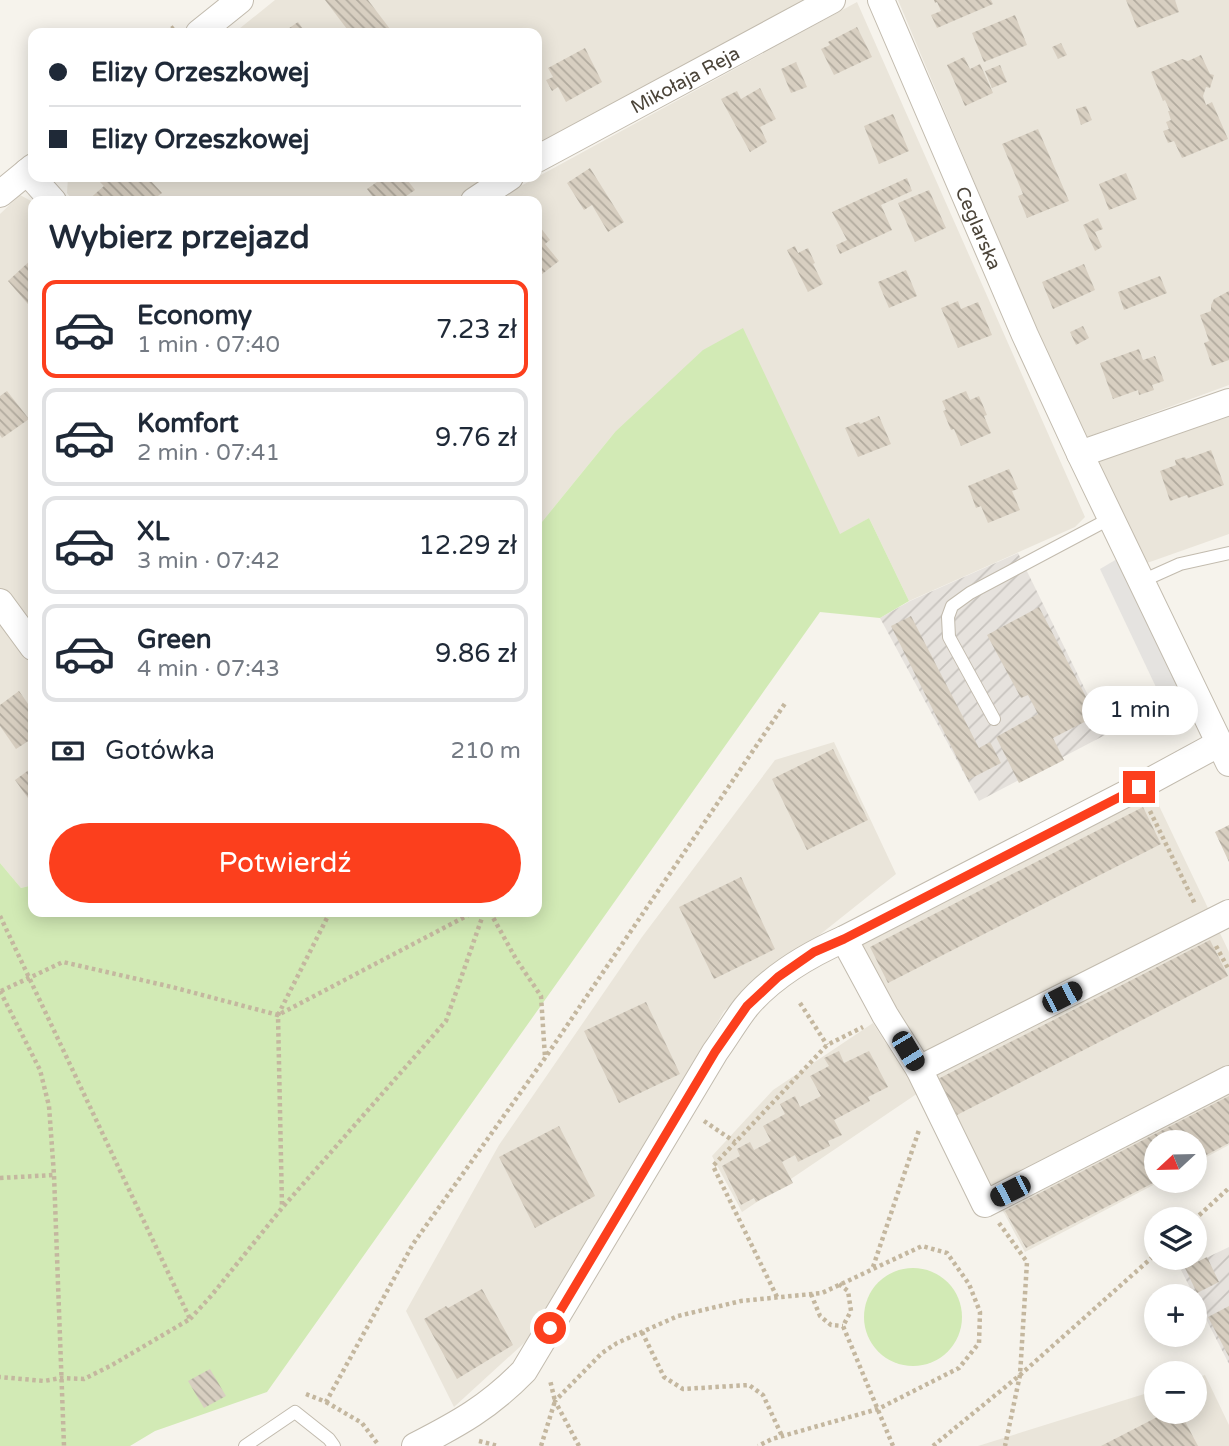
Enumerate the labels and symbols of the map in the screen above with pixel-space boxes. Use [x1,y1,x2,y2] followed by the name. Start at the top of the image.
[627,42,744,118] street label: Mikołaja Reja
[950,183,1006,273] street label: Ceglarska
[1081,686,1197,734] callout: 1 min
[1123,771,1155,803] route end
[1039,978,1086,1016] car
[889,1028,928,1074] car
[1144,1130,1208,1194] north arrow
[987,1172,1034,1210] car
[534,1312,566,1344] route start

